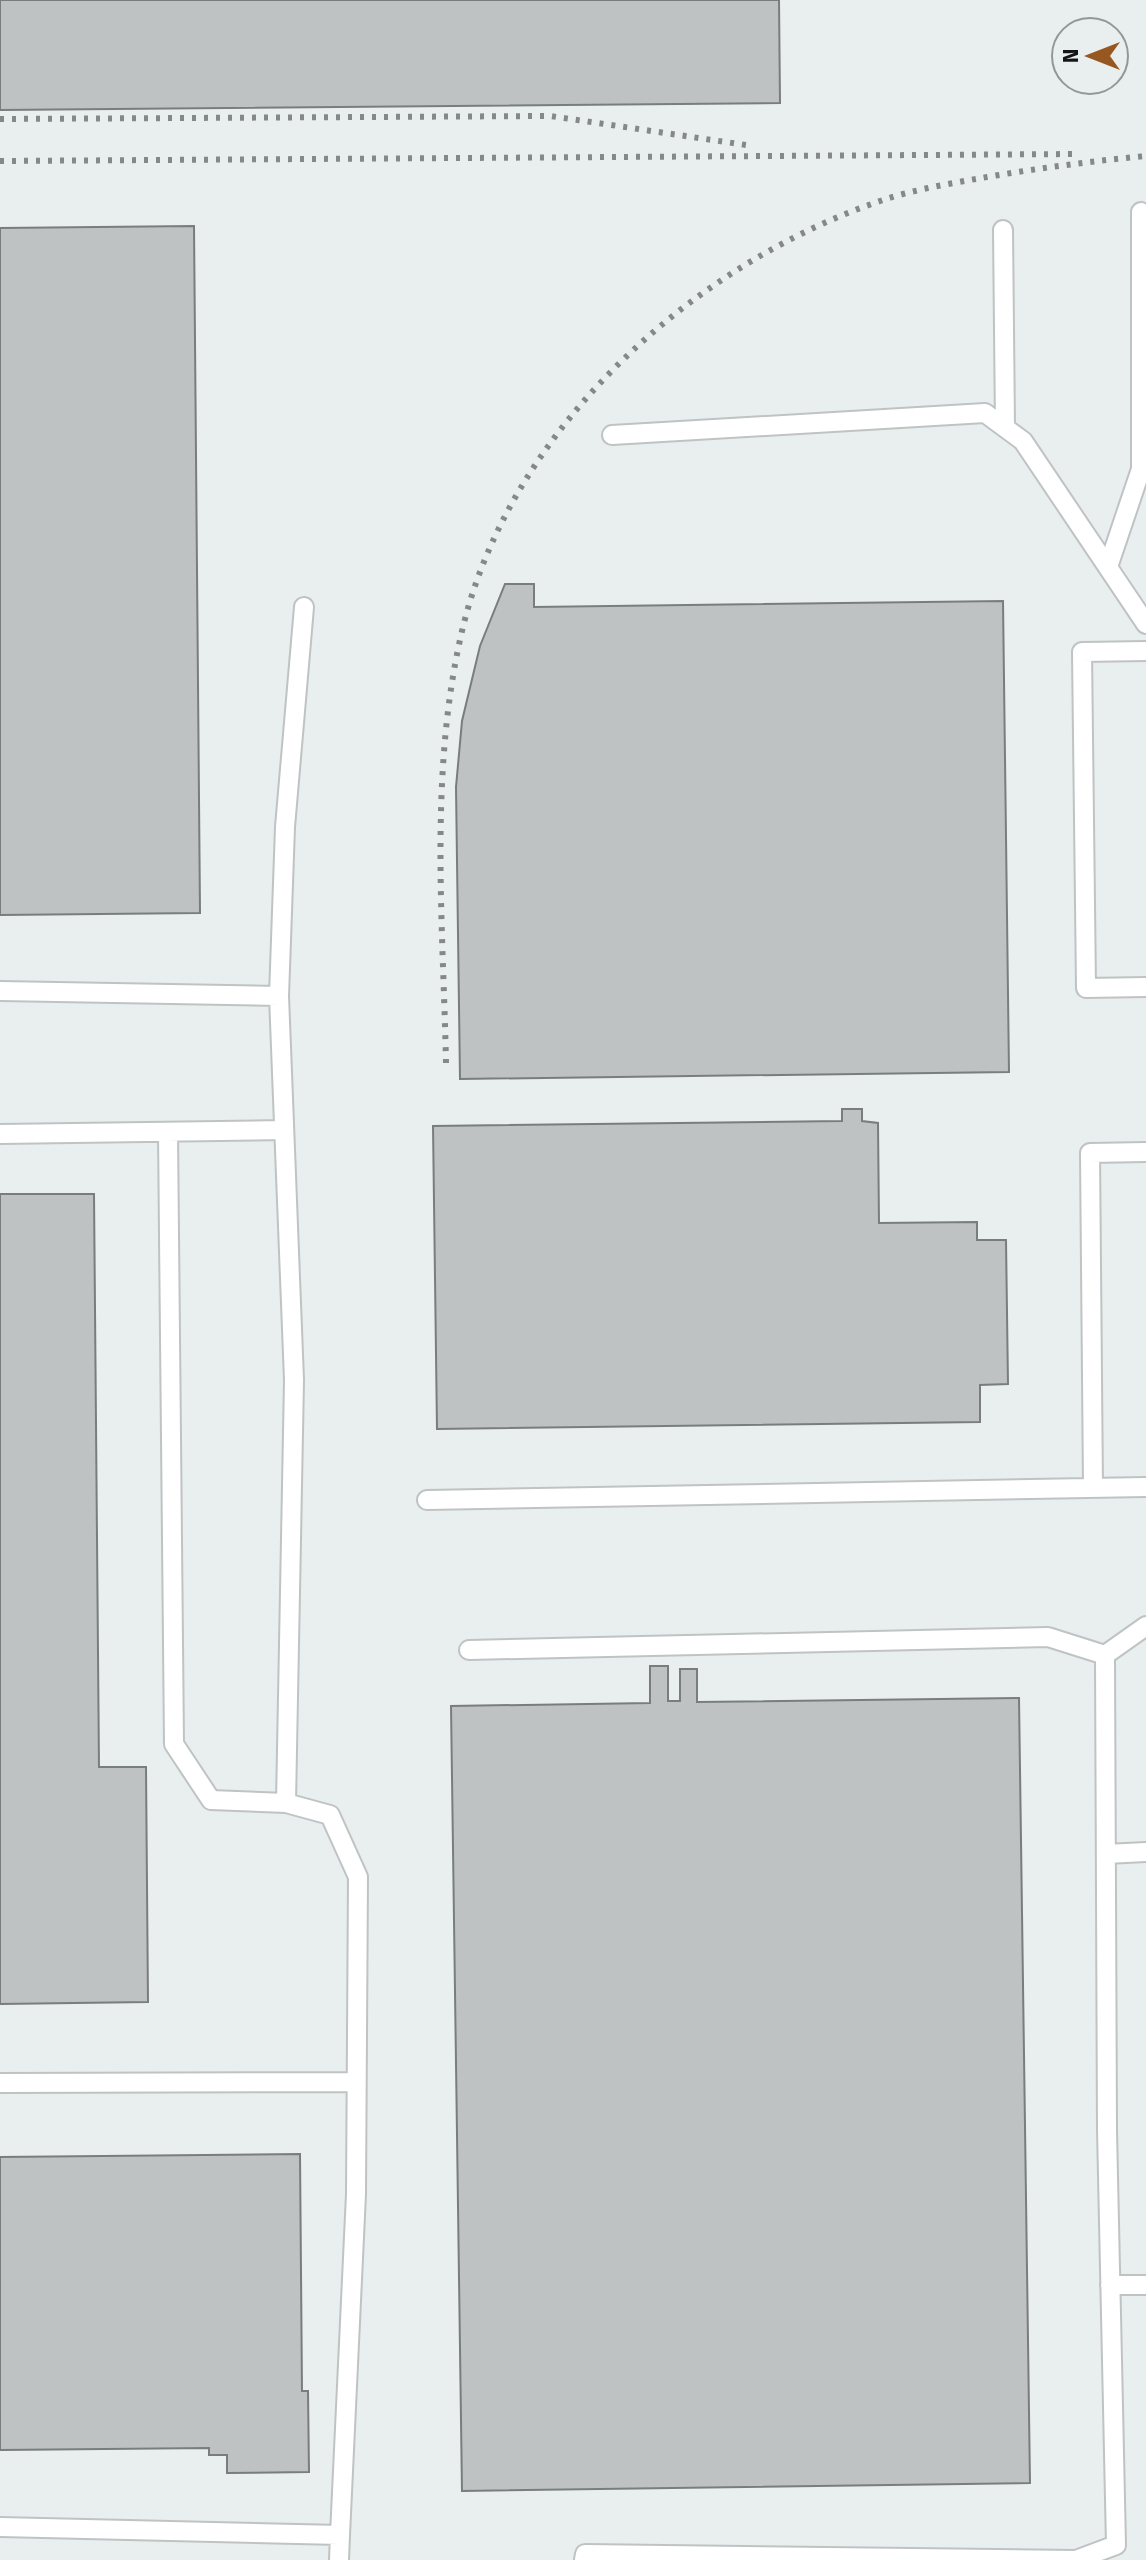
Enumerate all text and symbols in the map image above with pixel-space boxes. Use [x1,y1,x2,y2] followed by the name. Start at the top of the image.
[1050,16,1130,96] north arrow
[1057,49,1084,63] text: N

